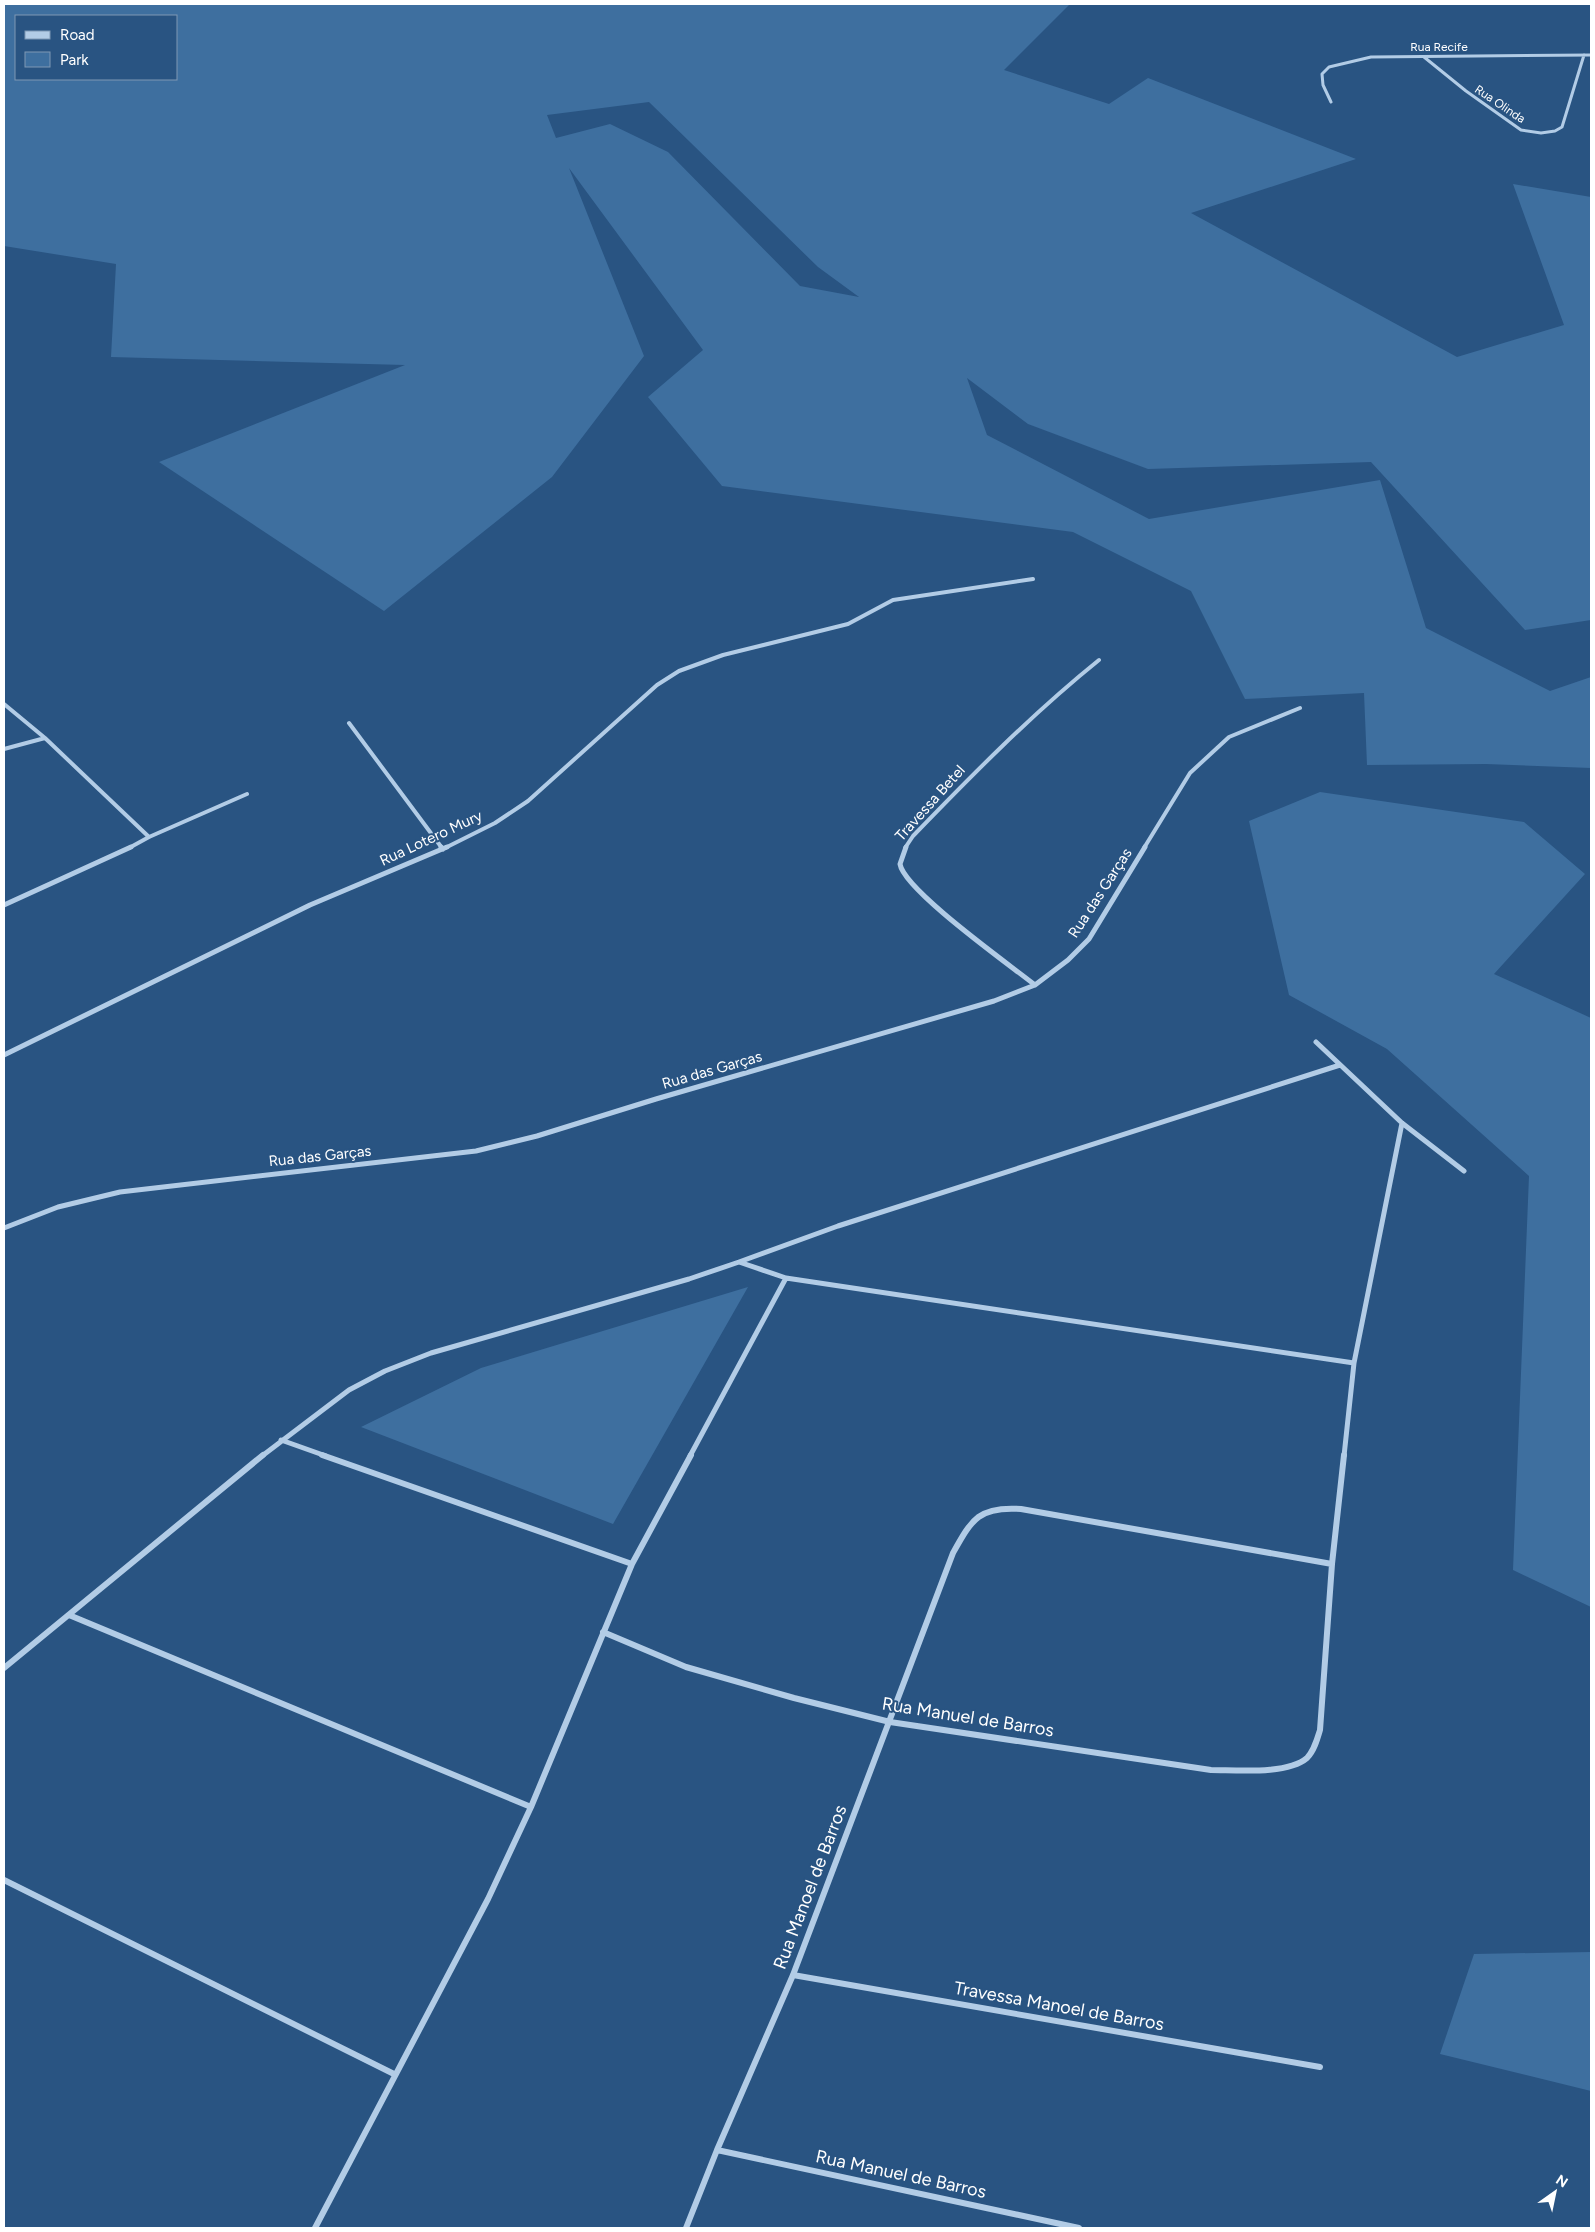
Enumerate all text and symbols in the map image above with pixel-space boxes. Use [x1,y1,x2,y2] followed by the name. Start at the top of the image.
[15,15,178,80] legend
[60,26,95,44] text: Road
[1410,40,1468,54] street label: Rua Recife
[60,51,89,69] text: Park
[1472,82,1528,126] street label: Rua Olinda
[891,761,969,845] street label: Travessa Betel
[377,806,485,870] street label: Rua Lotero Mury
[1064,845,1136,941] street label: Rua das Garças
[660,1047,764,1093] street label: Rua das Garças
[268,1142,372,1170] street label: Rua das Garças
[881,1693,1055,1741] street label: Rua Manuel de Barros
[769,1802,851,1972] street label: Rua Manoel de Barros
[952,1977,1166,2035] street label: Travessa Manoel de Barros
[814,2145,988,2203] street label: Rua Manuel de Barros
[1530,2167,1580,2217] north arrow
[1553,2171,1571,2192] text: N

